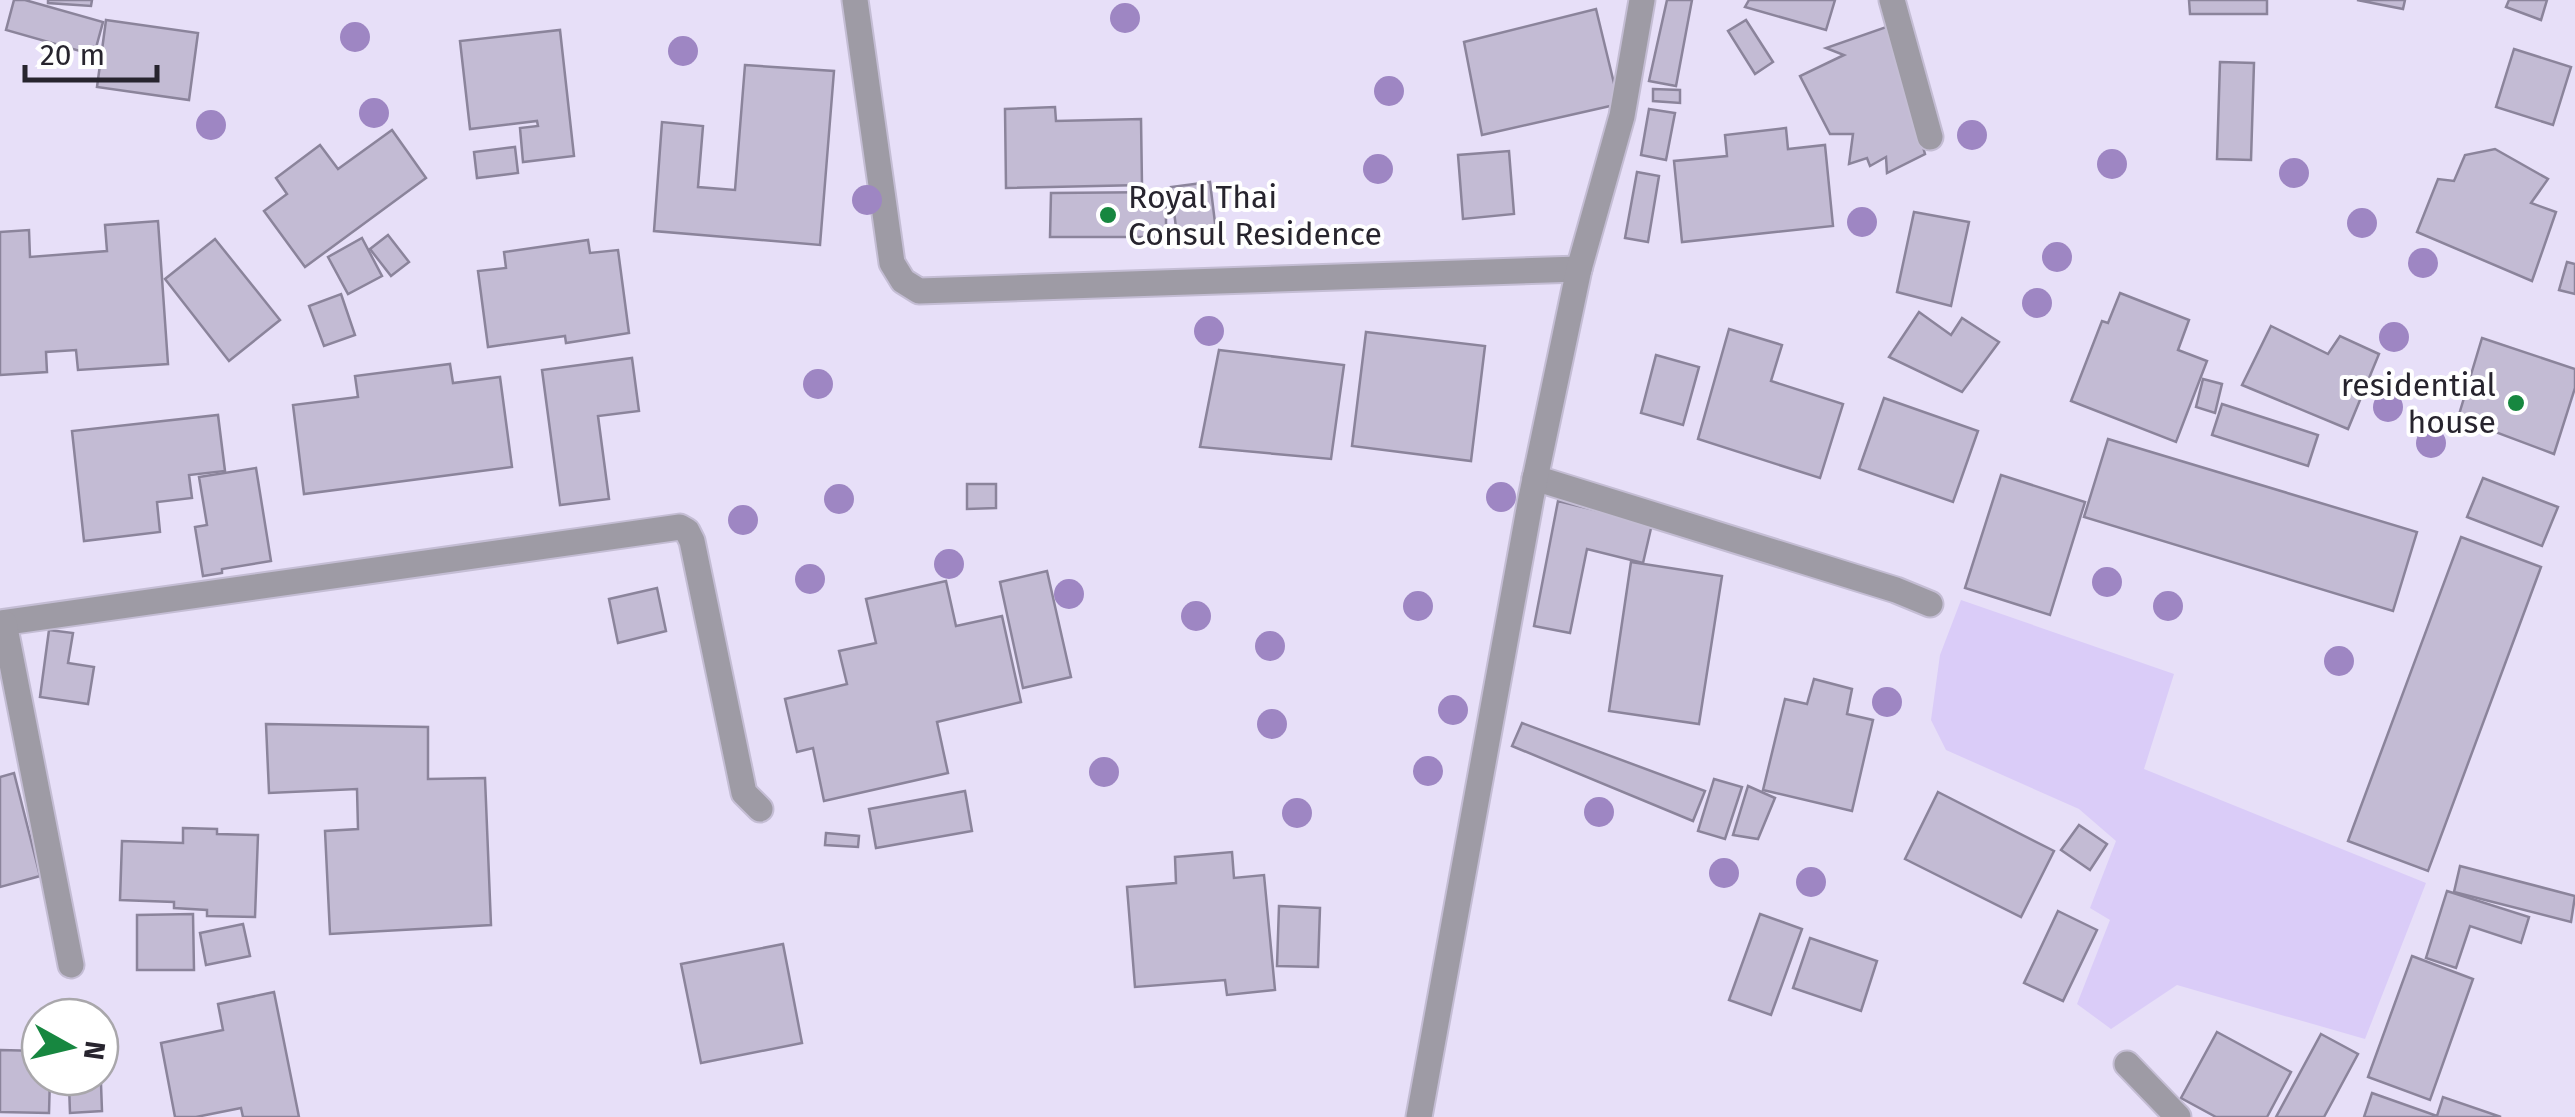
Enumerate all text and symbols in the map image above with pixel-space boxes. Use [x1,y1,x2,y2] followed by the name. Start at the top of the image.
[25,20,158,82] scale bar
[40,37,105,73] text: 20 m
[1128,178,1382,253] place label: Royal Thai Consul Residence
[1097,204,1119,226] marker: Royal Thai Consul Residence
[2341,366,2496,441] place label: residential house
[2505,392,2527,414] marker: residential house
[20,997,120,1097] north arrow
[77,1039,112,1062] text: N

